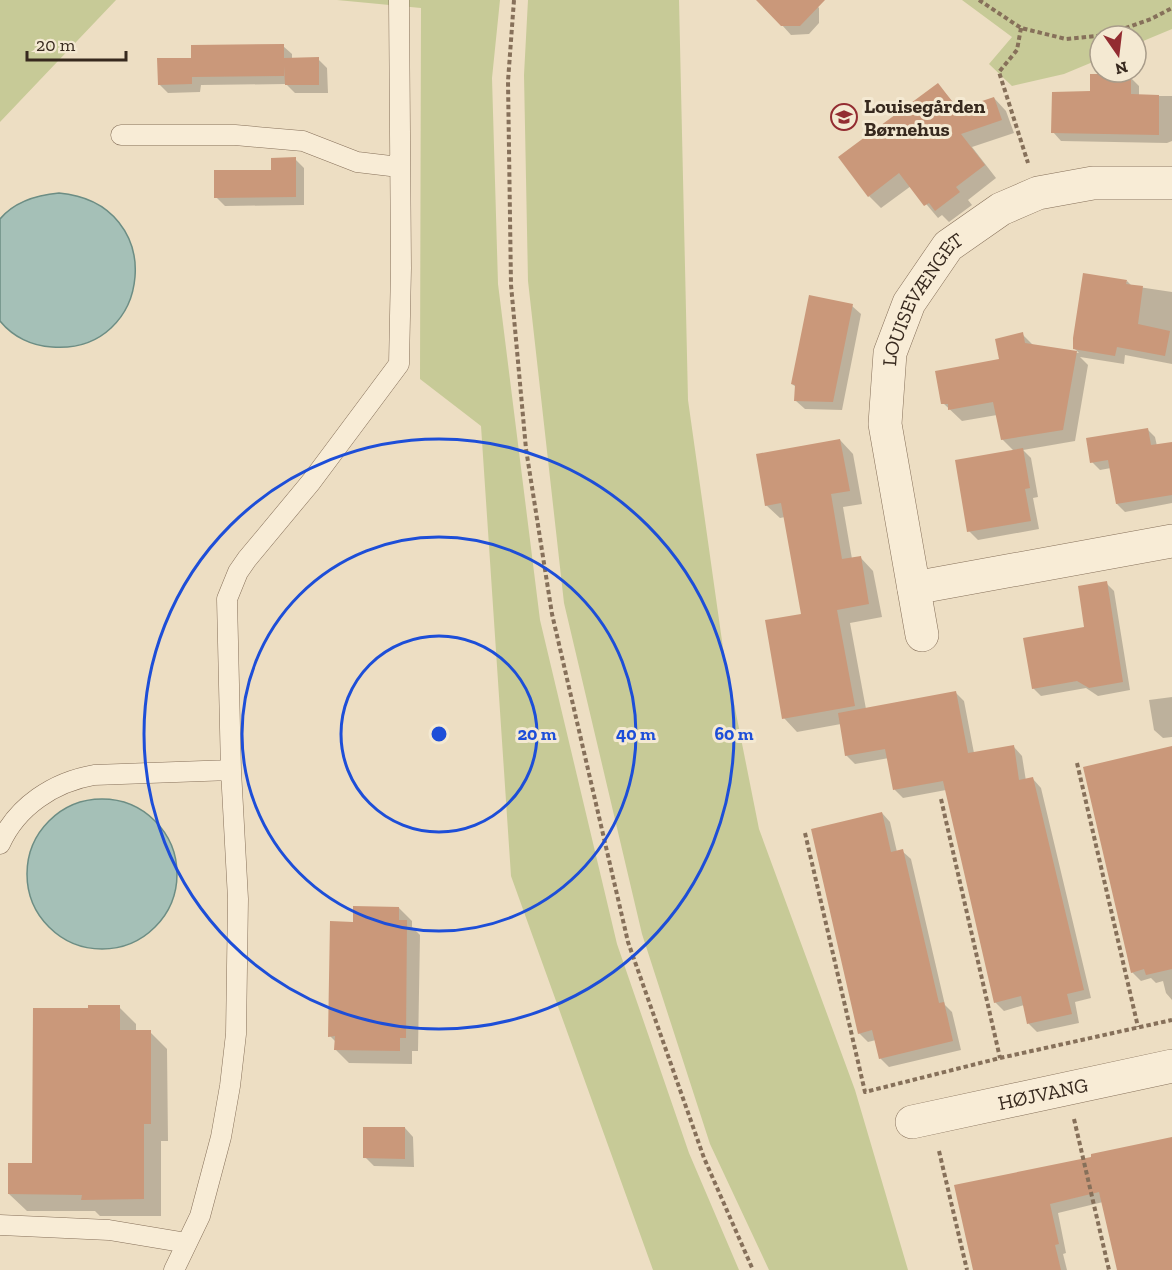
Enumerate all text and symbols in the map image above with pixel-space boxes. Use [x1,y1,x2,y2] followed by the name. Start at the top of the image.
[27,24,126,62] scale bar
[1088,24,1148,84] north arrow
[36,34,76,56] text: 20 m
[1113,57,1130,79] text: N
[864,94,985,141] place label: Louisegården Børnehus
[829,102,859,132] school or university icon: Louisegården Børnehus
[877,227,968,367] street label: LOUISEVÆNGET
[517,723,557,745] text: 20 m
[616,723,656,745] text: 40 m
[714,723,754,745] text: 60 m
[429,724,449,744] centre of rings
[996,1072,1090,1115] street label: HØJVANG

